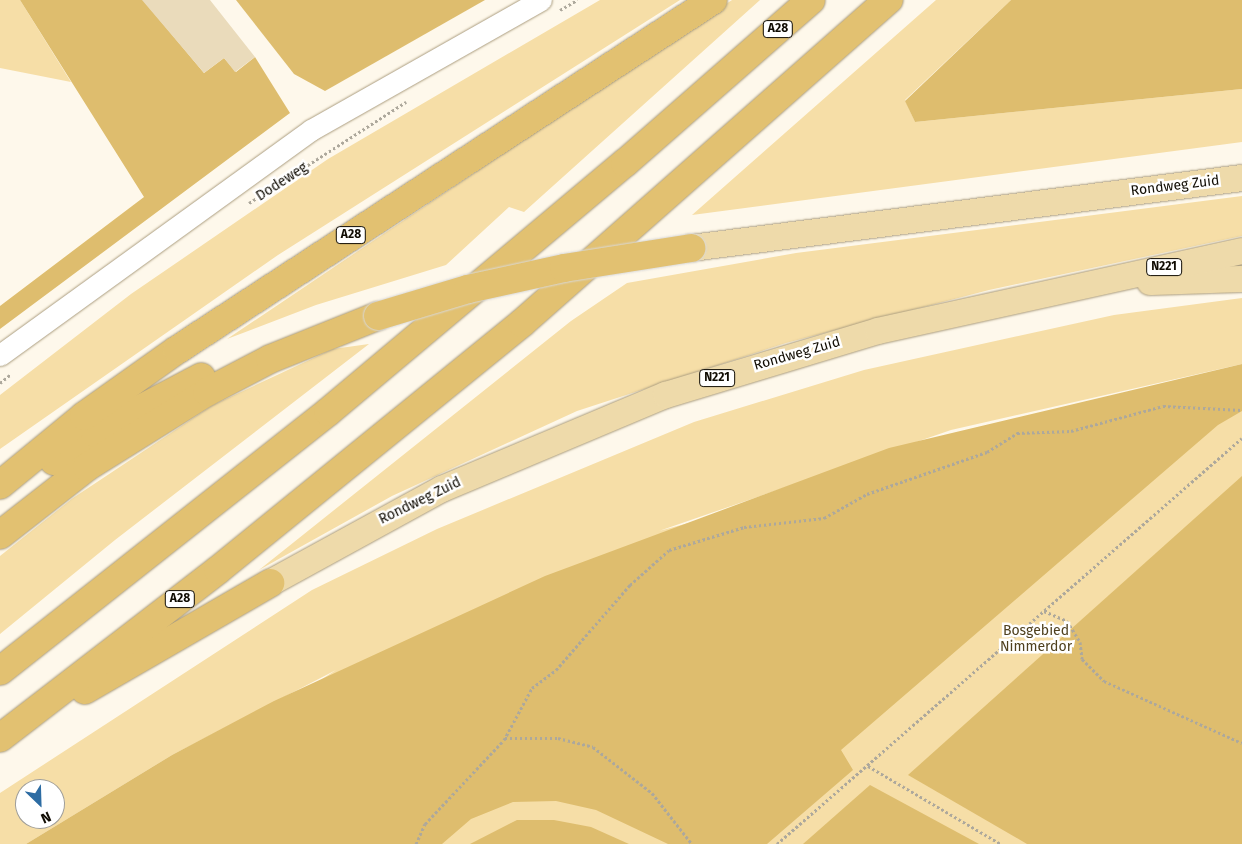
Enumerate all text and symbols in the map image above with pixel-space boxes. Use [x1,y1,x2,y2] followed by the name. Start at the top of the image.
[762,20,794,38] road number: A28
[253,159,311,205] street label: Dodeweg
[1130,172,1220,200] street label: Rondweg Zuid
[335,226,367,244] road number: A28
[1145,258,1183,276] road number: N221
[752,334,842,374] street label: Rondweg Zuid
[698,368,736,388] road number: N221
[376,474,464,528] street label: Rondweg Zuid
[164,590,196,608] road number: A28
[1000,623,1072,656] park label: Bosgebied Nimmerdor
[15,779,65,829] north arrow
[38,808,54,827] text: N

